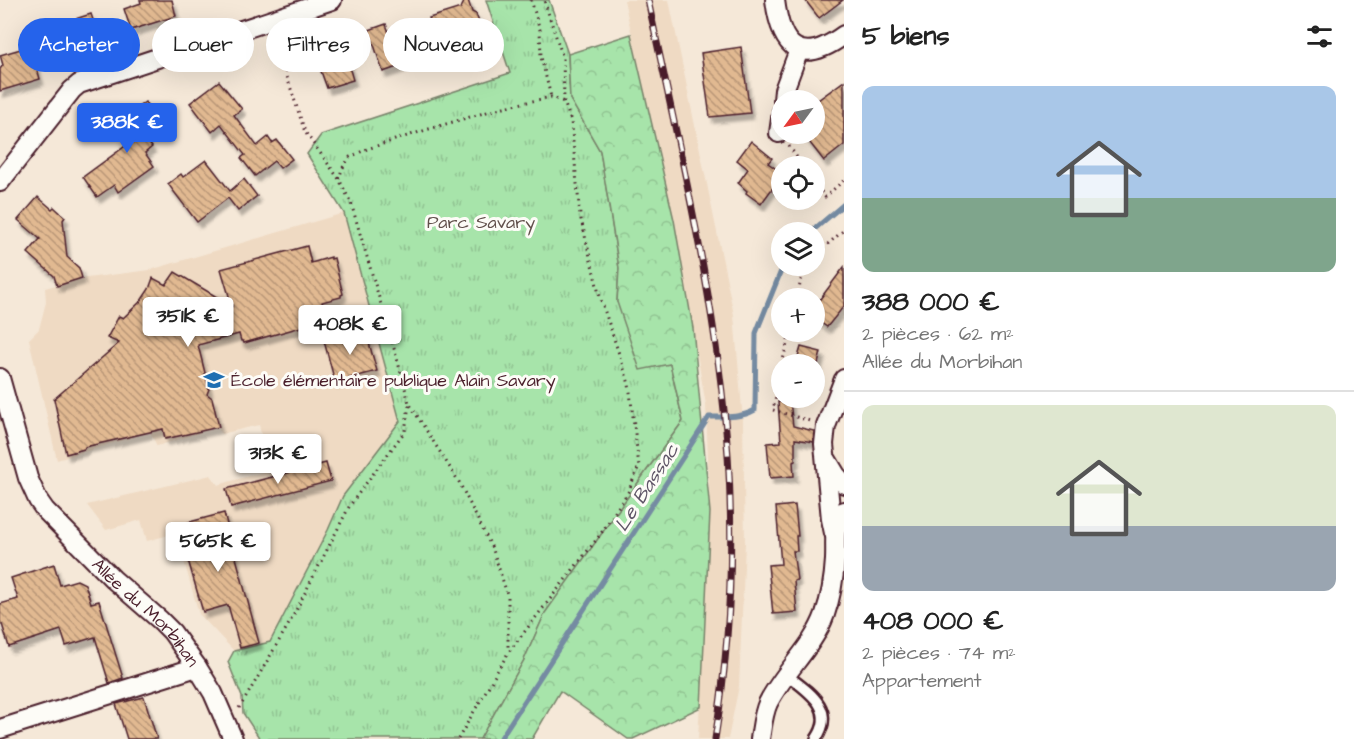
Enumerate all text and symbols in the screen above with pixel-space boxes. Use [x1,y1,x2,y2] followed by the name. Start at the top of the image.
[18,18,140,72] chip: Acheter
[152,18,254,72] chip: Louer
[266,18,371,72] chip: Filtres
[383,18,504,72] chip: Nouveau
[862,18,949,54] text: 5 biens
[1303,20,1336,53] icon: filters
[771,90,825,144] north arrow
[771,90,825,408] map controls
[78,103,176,154] pin: 388K €
[91,108,163,136] text: 388K €
[1045,125,1153,233] icon: home
[771,156,825,210] button: locate
[427,210,535,236] park label: Parc Savary
[771,222,825,276] button: layers
[862,284,1000,320] text: 388 000 €
[771,288,825,342] button: +
[139,297,237,348] pin: 351K €
[157,302,219,330] text: 351K €
[301,305,399,356] pin: 408K €
[312,310,388,338] text: 408K €
[862,320,1014,348] text: 2 pièces · 62 m²
[862,348,1022,376] text: Allée du Morbihan
[771,354,825,408] button: −
[202,368,226,392] school or university icon: École élémentaire publique Alain Savary
[231,368,556,394] place label: École élémentaire publique Alain Savary
[229,434,327,485] pin: 313K €
[608,438,686,537] water label: Le Bassac
[249,439,307,467] text: 313K €
[1045,444,1153,552] icon: home
[169,522,267,573] pin: 565K €
[180,527,256,555] text: 565K €
[86,553,205,672] street label: Allée du Morbihan
[862,603,1004,639] text: 408 000 €
[862,639,1016,667] text: 2 pièces · 74 m²
[862,667,982,695] text: Appartement

